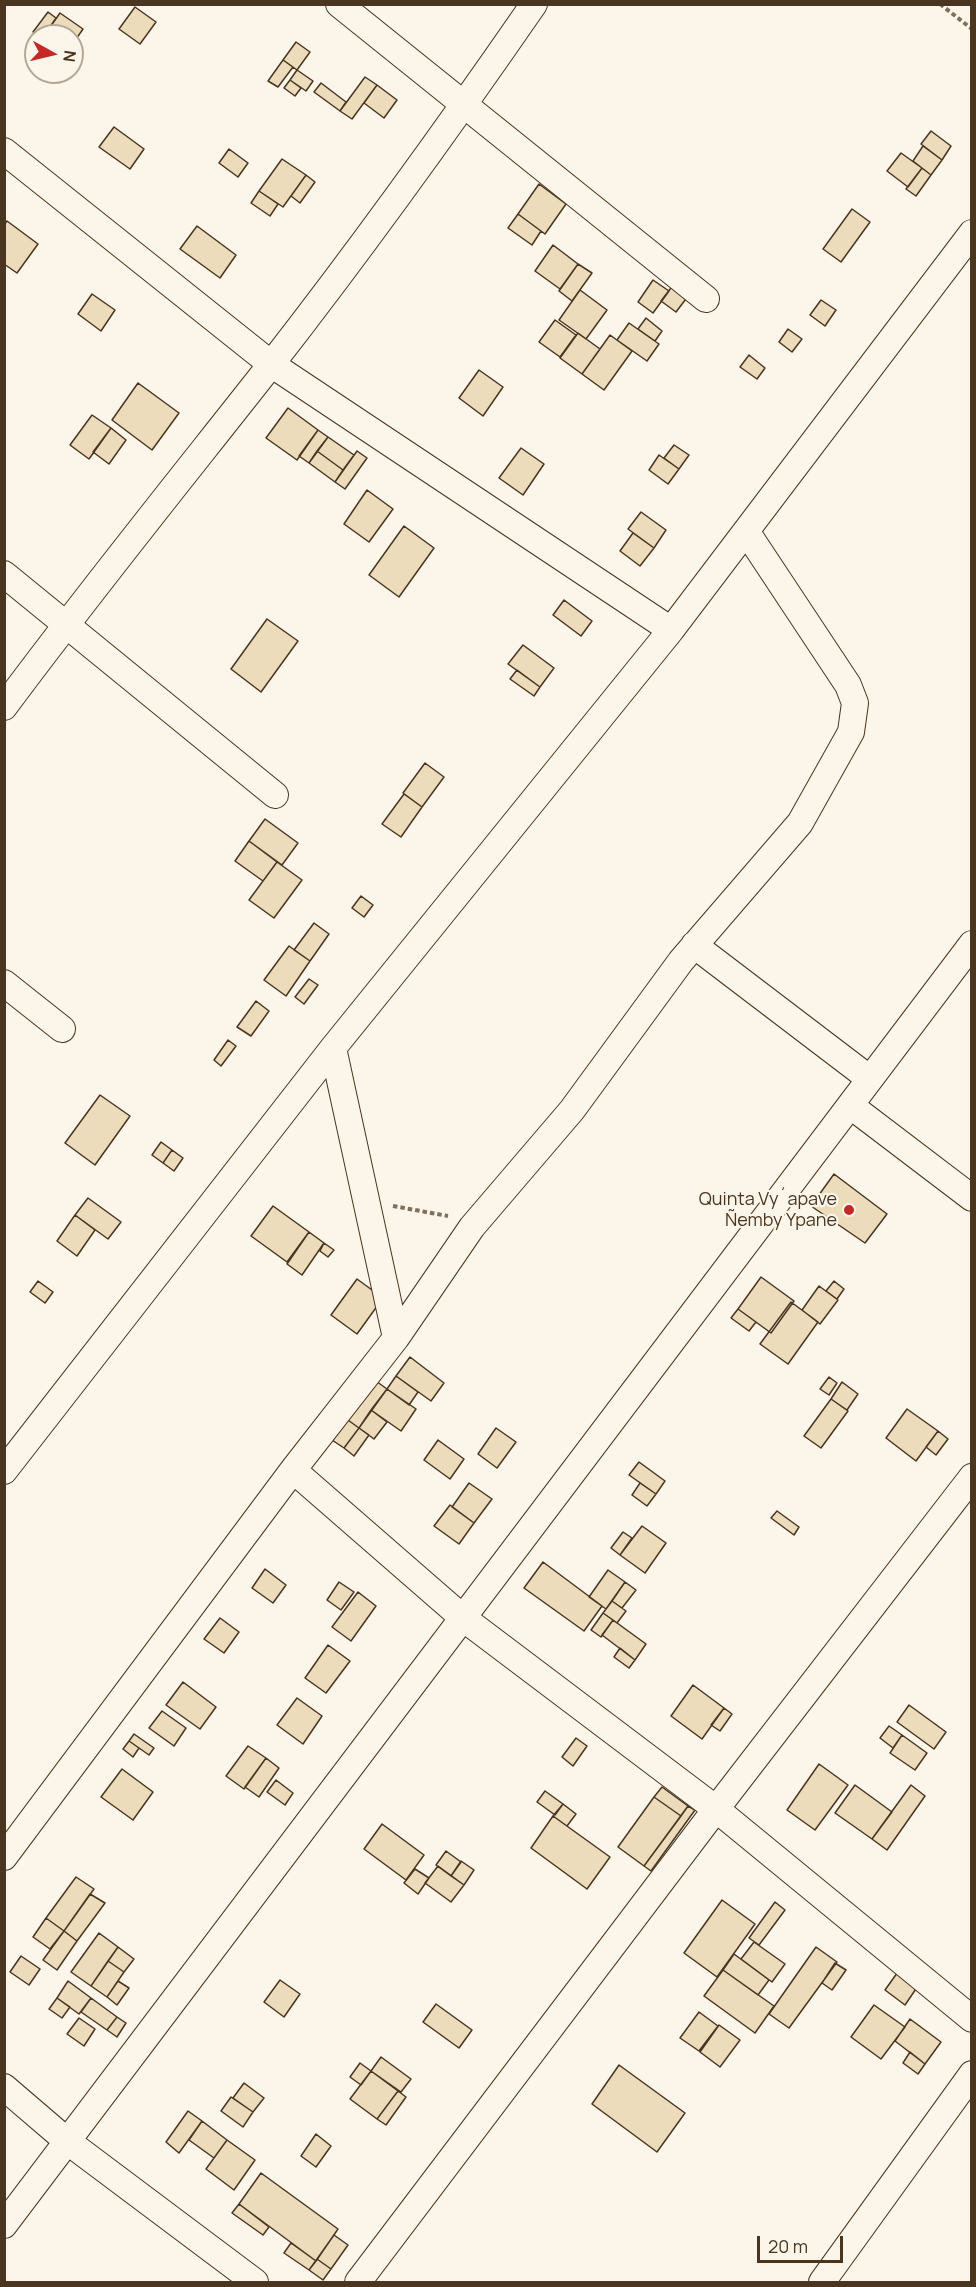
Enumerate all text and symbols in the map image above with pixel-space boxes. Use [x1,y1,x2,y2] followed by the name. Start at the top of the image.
[24,24,84,84] north arrow
[58,49,82,63] text: N
[699,1189,837,1232] place label: Quinta Vy´apave Ñemby Ypane
[842,1203,856,1217] marker: Quinta Vy´apave Ñemby Ypane
[760,2224,846,2262] scale bar
[768,2234,808,2258] text: 20 m

